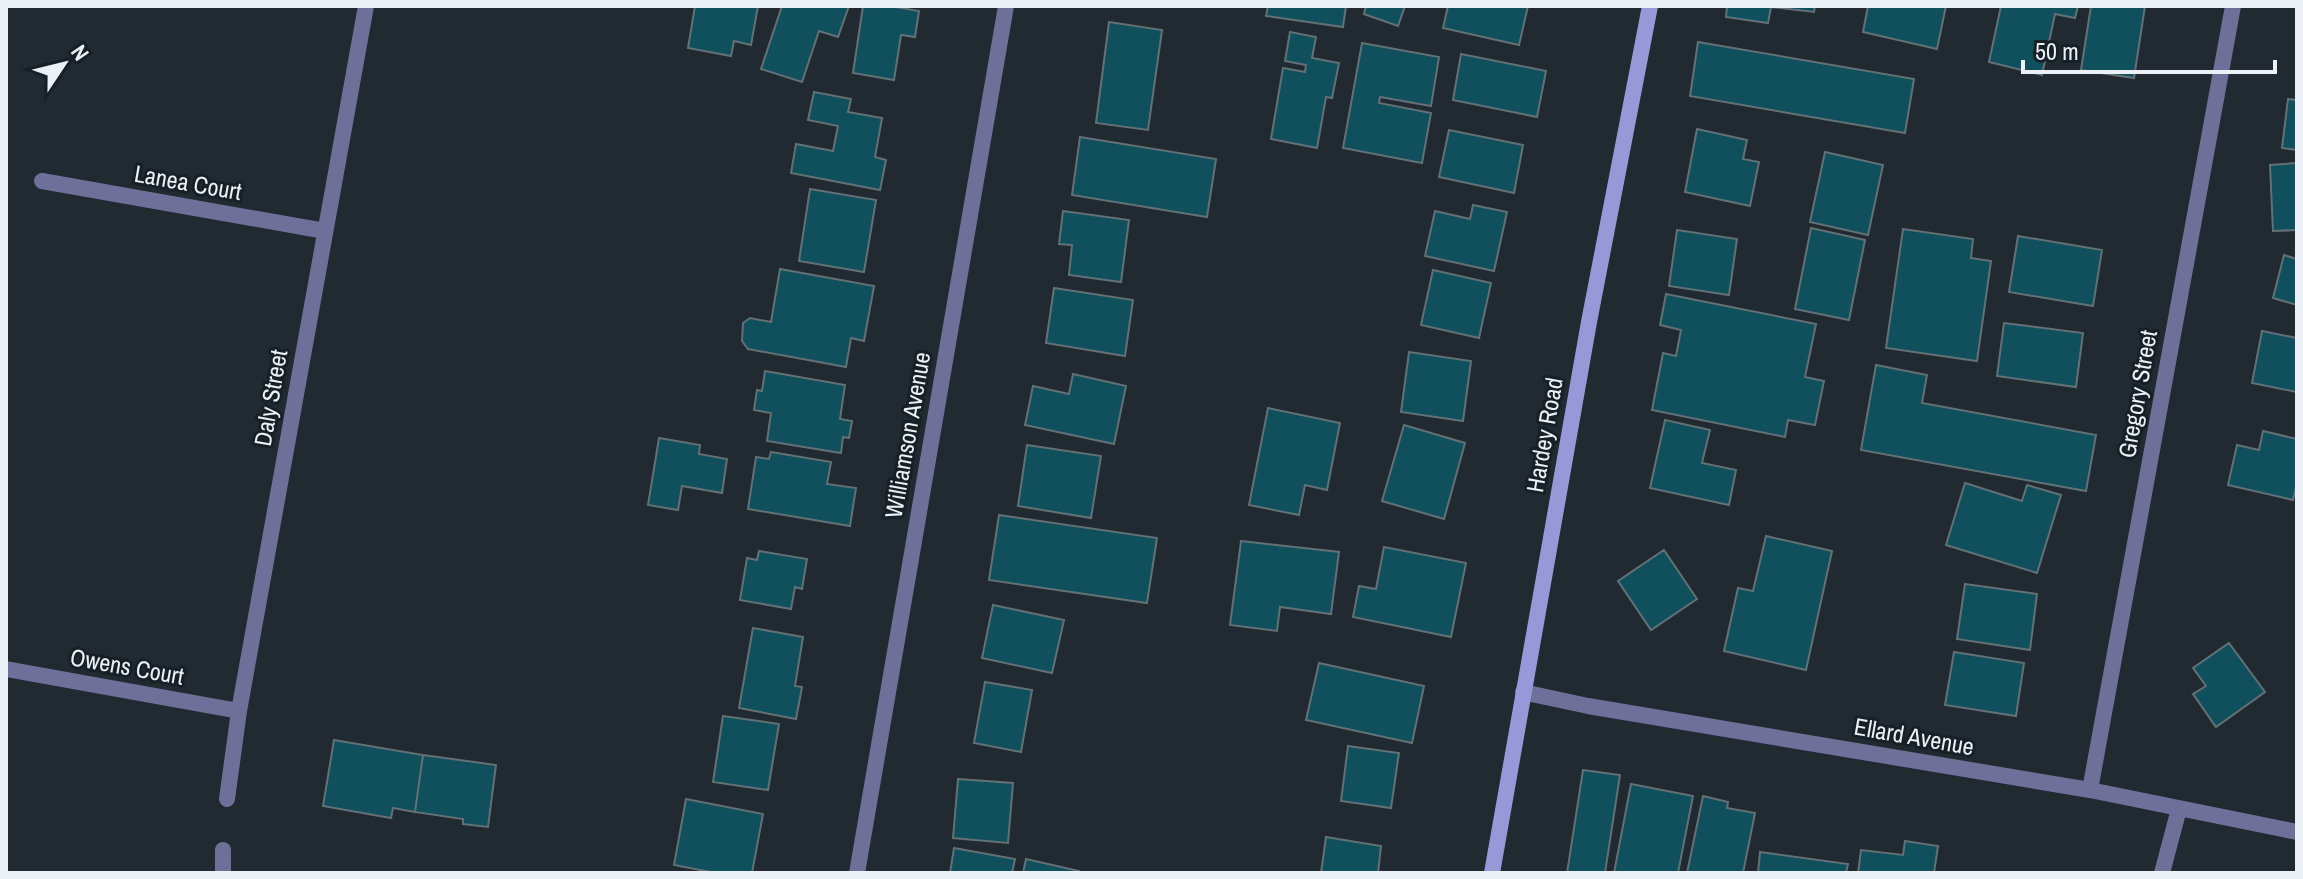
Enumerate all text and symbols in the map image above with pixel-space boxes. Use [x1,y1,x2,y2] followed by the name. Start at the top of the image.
[24,24,104,104] north arrow
[2023,24,2275,74] scale bar
[2035,35,2079,67] text: 50 m
[64,39,96,66] text: N
[132,157,245,207] street label: Lanea Court
[2110,327,2164,460] street label: Gregory Street
[246,347,294,449] street label: Daly Street
[877,349,937,520] street label: Williamson Avenue
[1518,375,1570,495] street label: Hardey Road
[68,640,187,692] street label: Owens Court
[1852,710,1977,762] street label: Ellard Avenue

